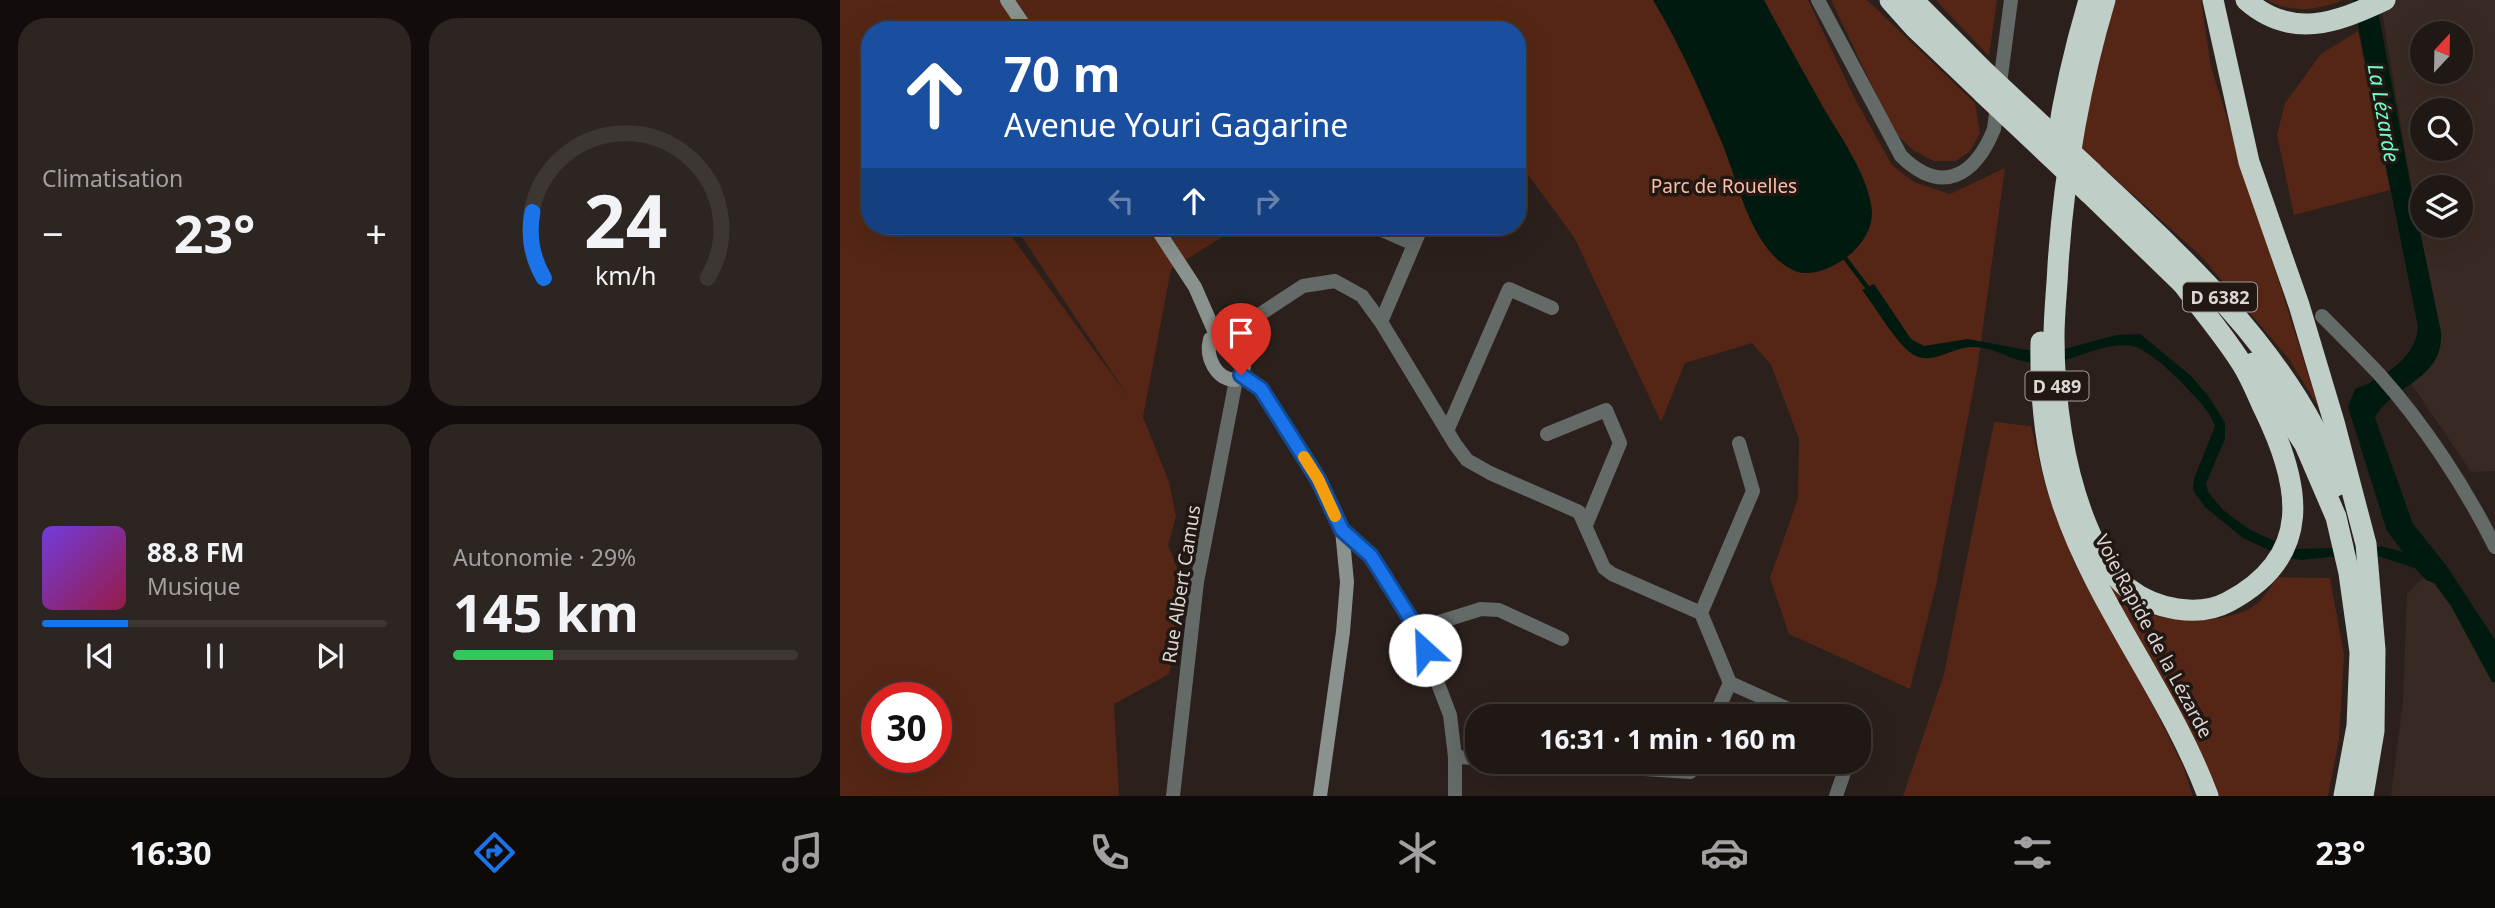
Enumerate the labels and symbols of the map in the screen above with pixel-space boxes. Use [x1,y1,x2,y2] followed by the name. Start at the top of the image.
[2410,21,2473,84] north arrow
[2362,62,2406,164] water label: La Lézarde
[1651,173,1797,199] park label: Parc de Rouelles
[2183,282,2257,312] road number: D 6382
[1211,303,1271,375] pin
[2026,372,2088,400] road number: D 489
[1156,503,1206,665] street label: Rue Albert Camus
[2089,530,2219,742] street label: Voie Rapide de la Lézarde
[1388,613,1462,687] position arrow
[861,682,952,773] speed limit sign: 30

